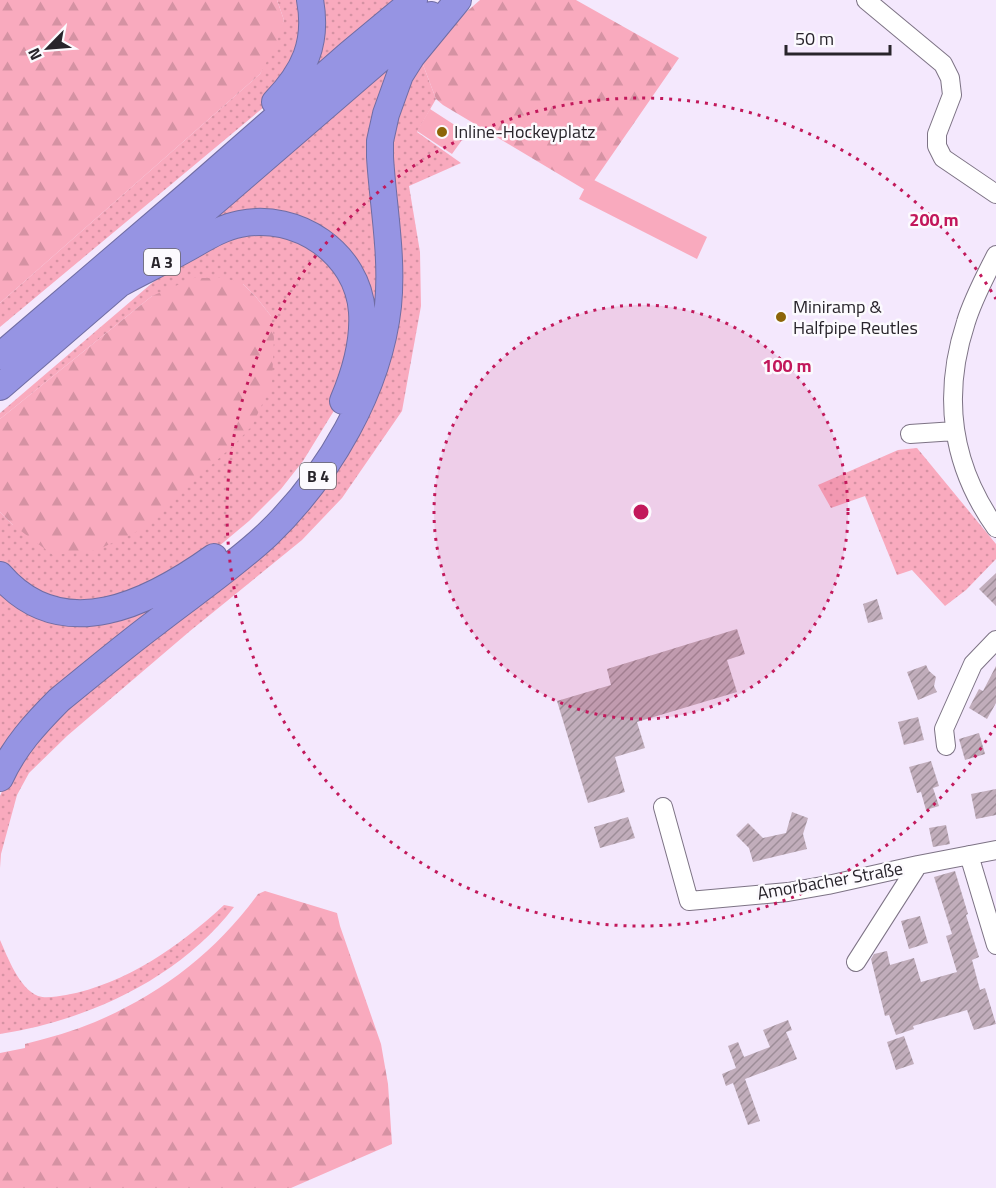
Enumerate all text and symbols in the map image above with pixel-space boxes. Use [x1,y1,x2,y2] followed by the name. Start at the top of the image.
[18,18,78,78] north arrow
[786,18,890,56] scale bar
[795,25,834,52] text: 50 m
[21,44,48,64] text: N
[454,118,595,145] place label: Inline-Hockeyplatz
[435,125,449,139] marker: Inline-Hockeyplatz
[909,206,959,233] text: 200 m
[144,249,180,275] road number: A 3
[793,293,918,341] place label: Miniramp & Halfpipe Reutles
[774,310,788,324] marker: Miniramp & Halfpipe Reutles
[762,352,812,379] text: 100 m
[300,463,336,489] road number: B 4
[631,502,651,522] centre of rings
[755,854,905,907] street label: Amorbacher Straße

